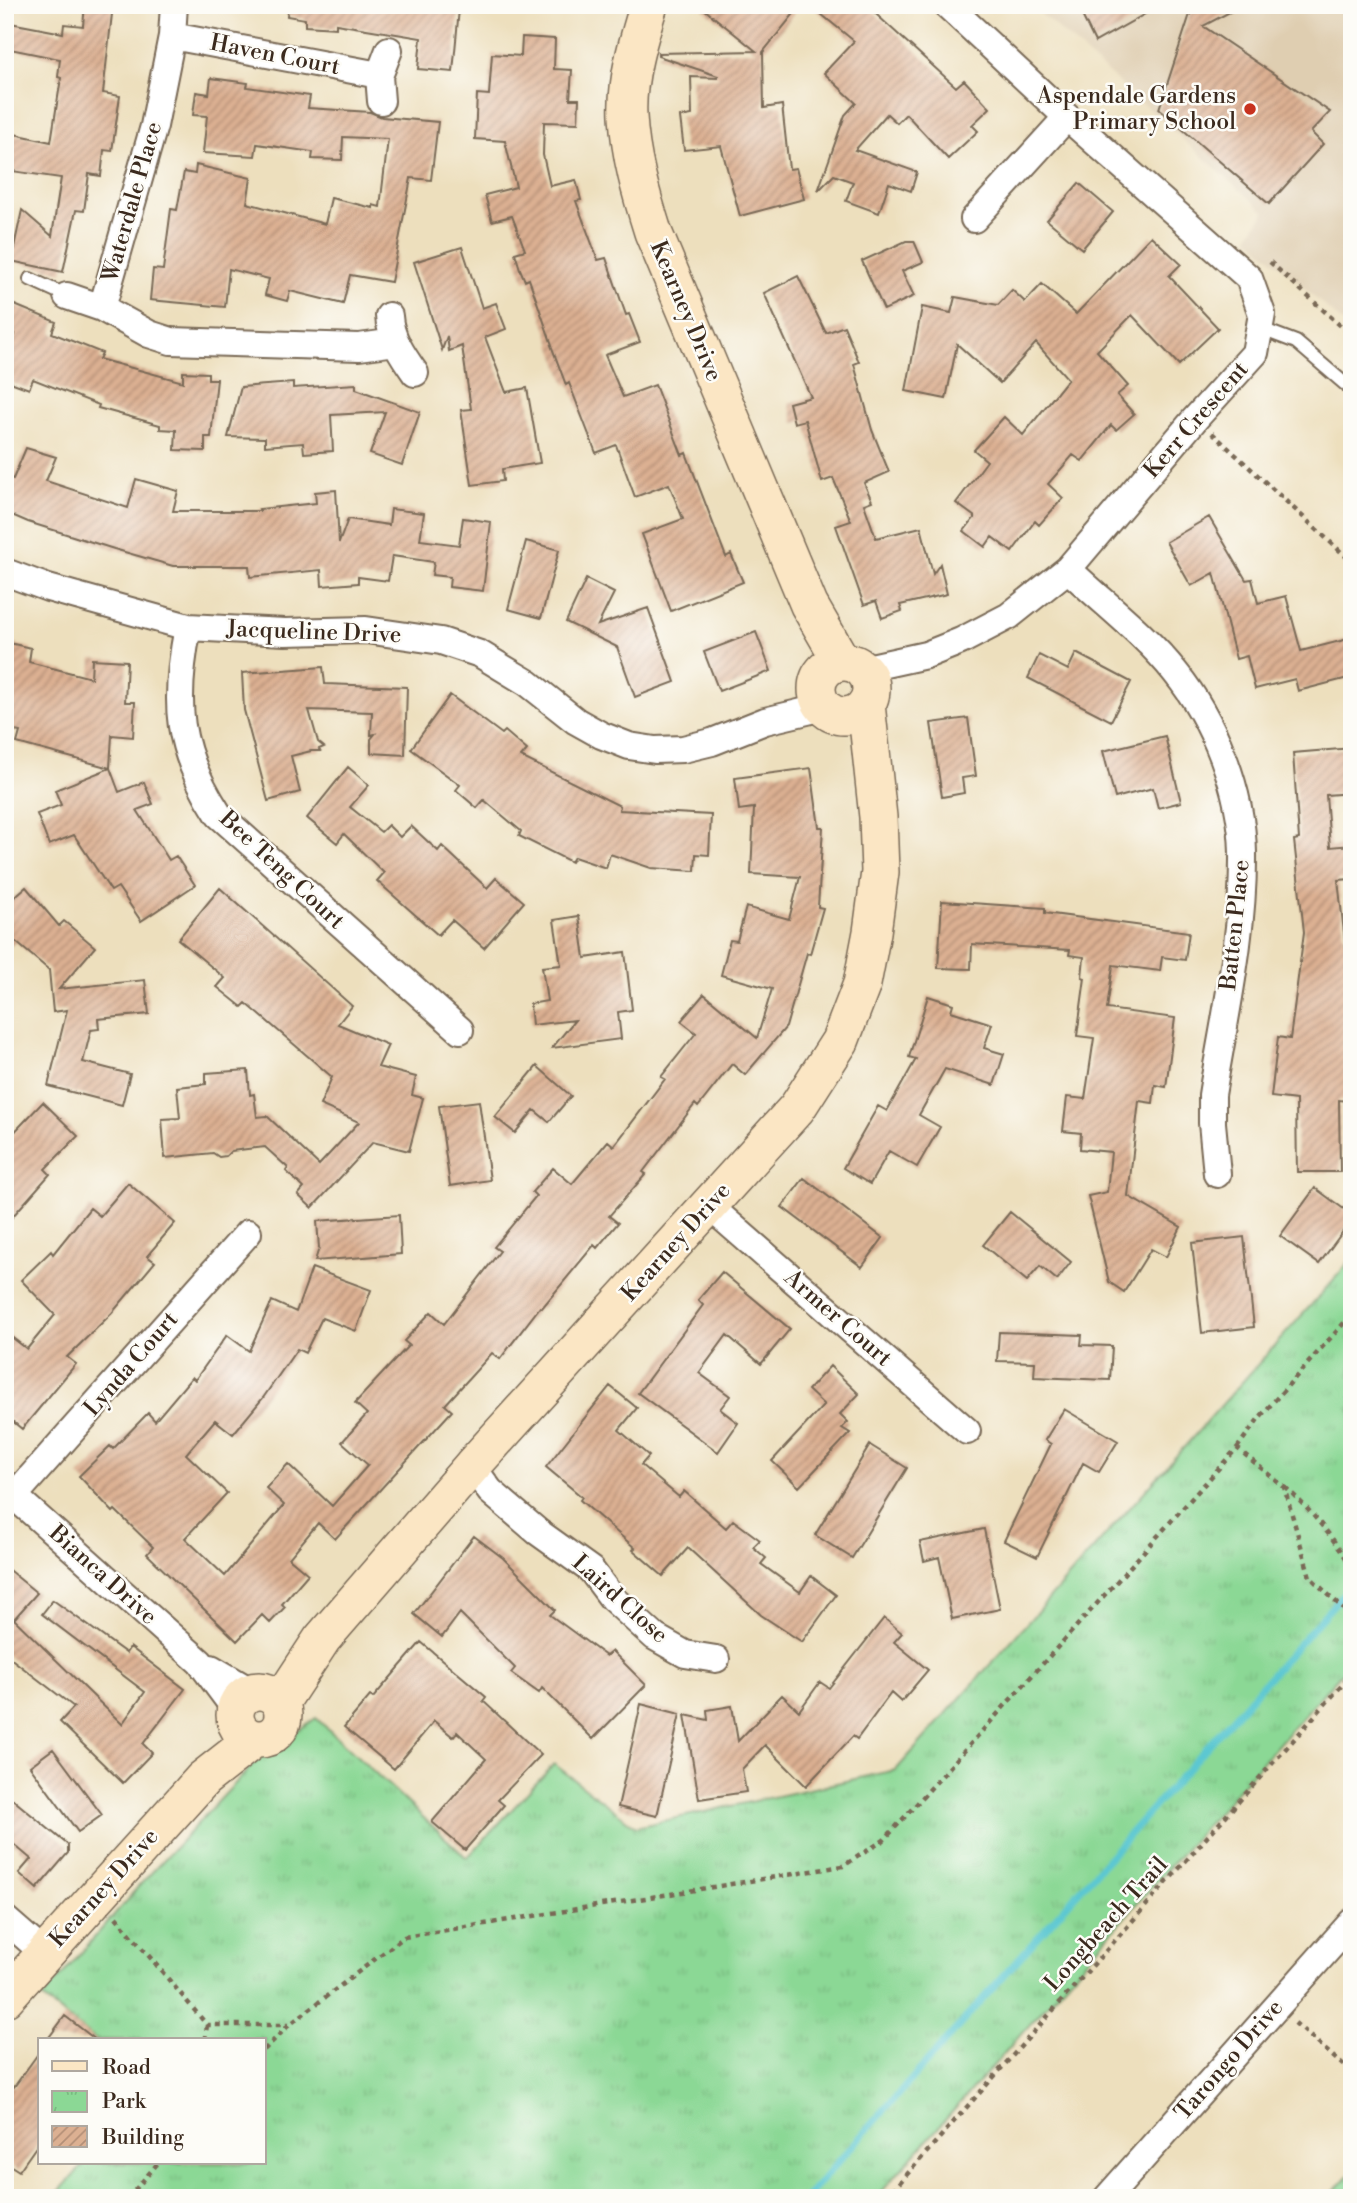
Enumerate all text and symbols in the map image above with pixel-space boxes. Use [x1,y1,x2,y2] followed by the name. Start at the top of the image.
[208,29,342,81] street label: Haven Court
[1036,82,1236,136] place label: Aspendale Gardens Primary School
[1242,101,1258,117] marker: Aspendale Gardens Primary School
[95,119,168,286] street label: Waterdale Place
[644,237,728,385] street label: Kearney Drive
[1138,356,1254,484] street label: Kerr Crescent
[225,615,402,649] street label: Jacqueline Drive
[213,804,350,935] street label: Bee Teng Court
[1214,858,1256,993] street label: Batten Place
[615,1177,737,1307] street label: Kearney Drive
[778,1263,897,1372] street label: Armer Court
[78,1306,184,1422] street label: Lynda Court
[42,1519,163,1631] street label: Bianca Drive
[566,1549,674,1649] street label: Laird Close
[43,1823,165,1953] street label: Kearney Drive
[1038,1851,1174,1997] street label: Longbeach Trail
[1169,1994,1289,2126] street label: Tarongo Drive
[38,2038,266,2164] legend
[102,2055,151,2081] text: Road
[102,2089,147,2115] text: Park
[101,2125,184,2151] text: Building

